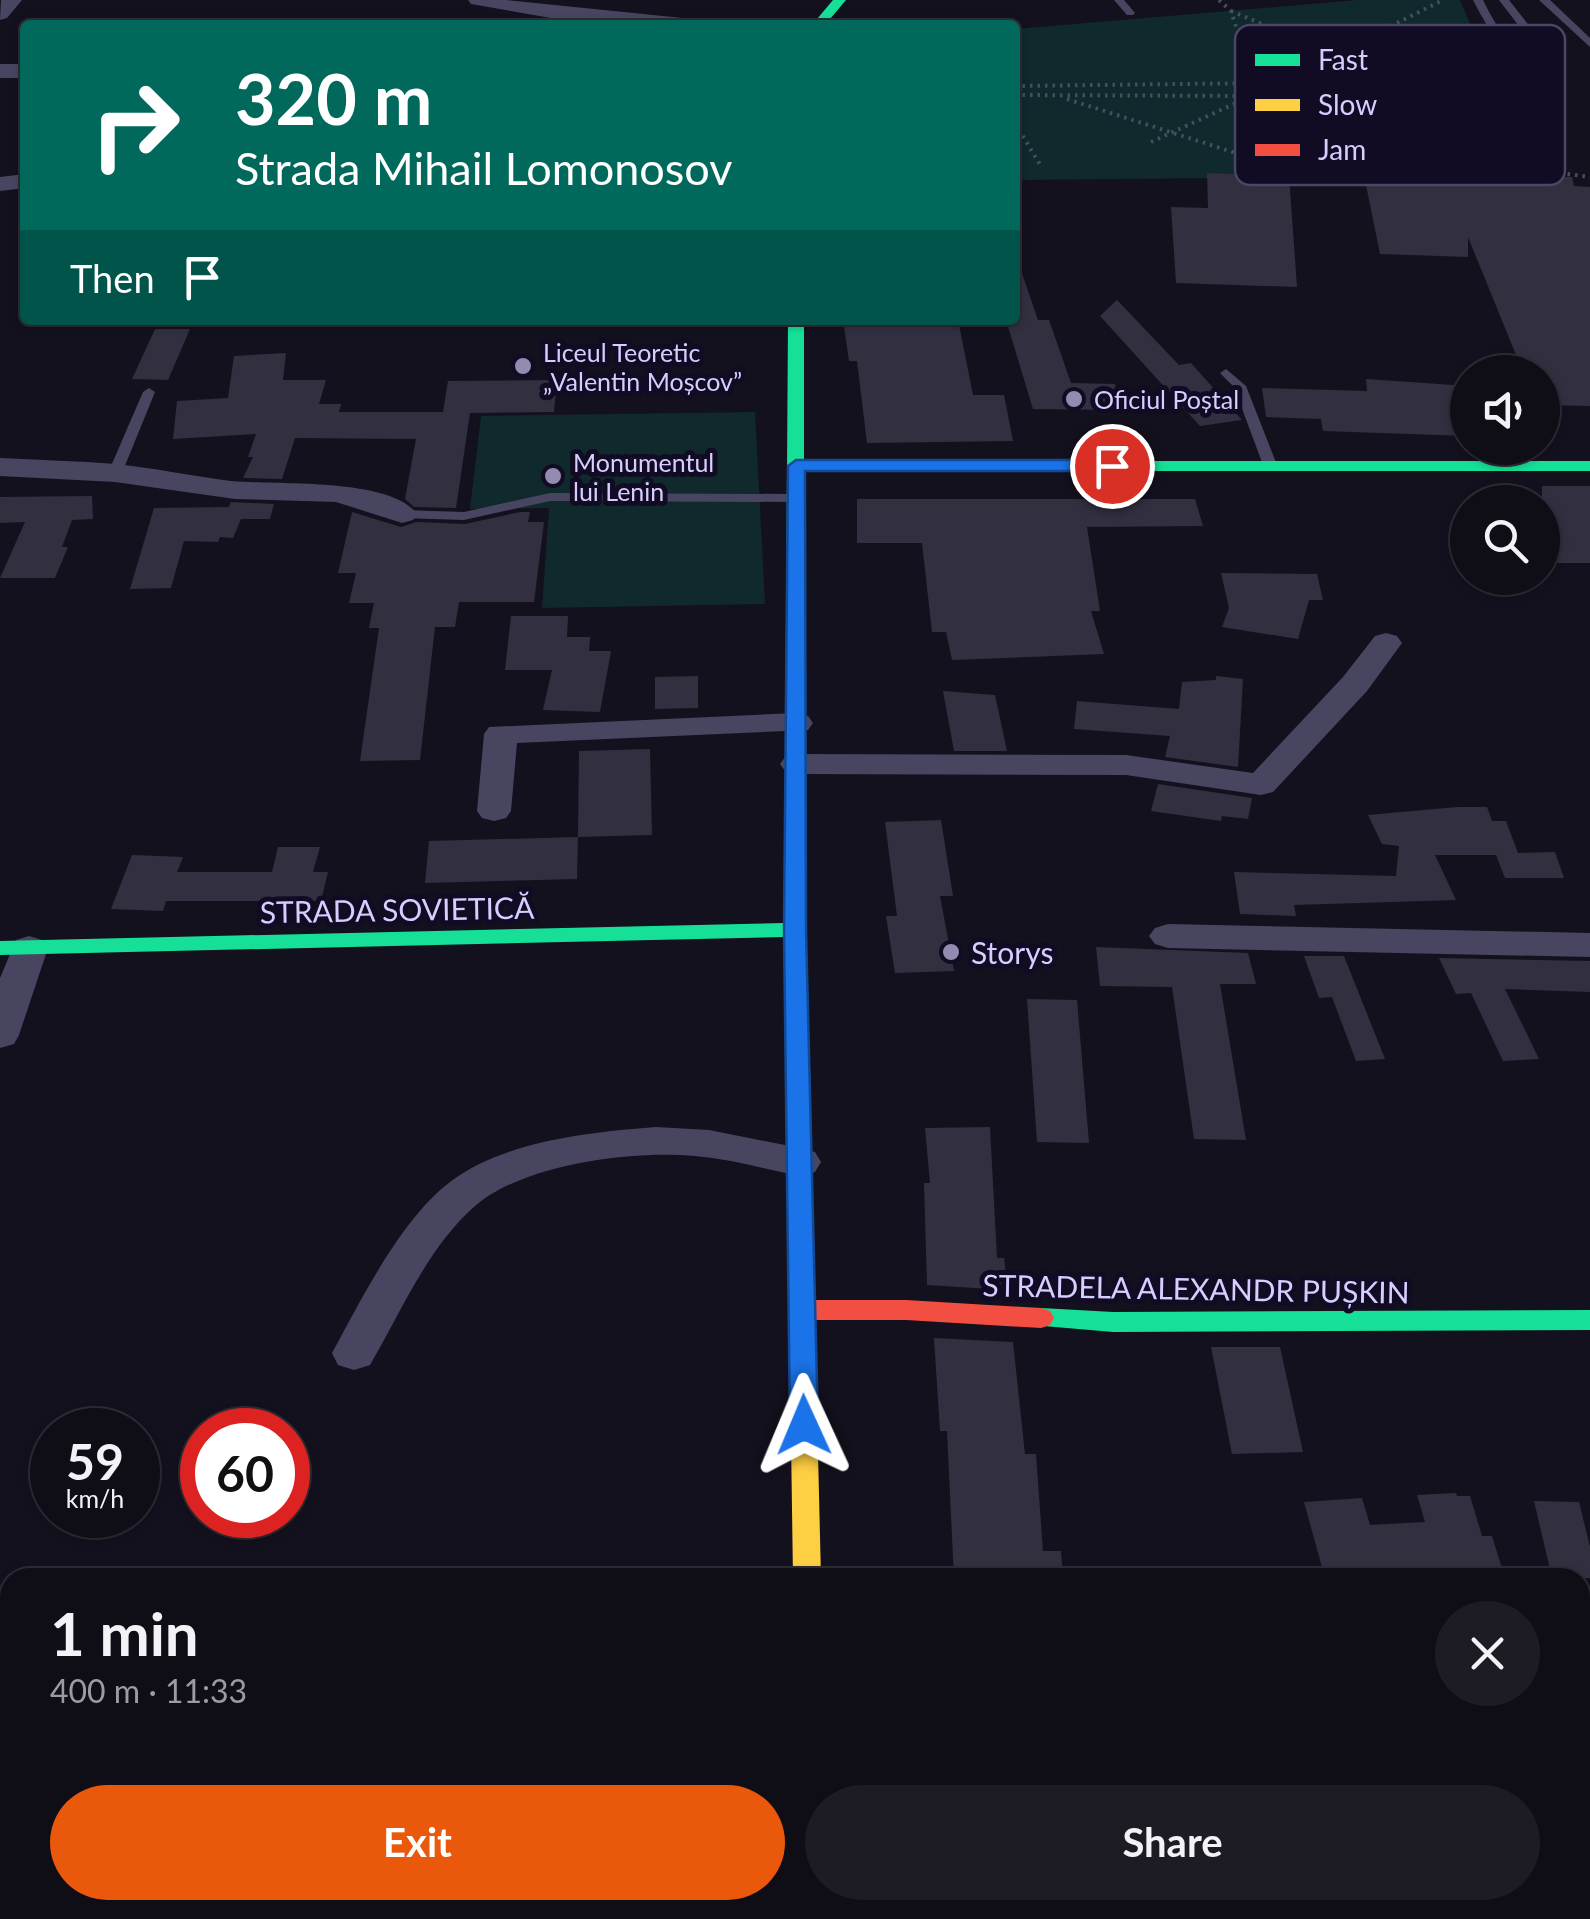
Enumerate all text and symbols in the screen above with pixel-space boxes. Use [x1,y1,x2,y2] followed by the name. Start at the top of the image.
[1235,25,1565,185] legend
[1318,42,1368,76] text: Fast
[235,56,432,140] text: 320 m
[70,60,200,190] icon: right
[1318,87,1377,121] text: Slow
[1318,132,1366,166] text: Jam
[235,141,732,195] text: Strada Mihail Lomonosov
[175,250,230,305] icon: arrive
[70,255,155,301] text: Then
[543,337,742,396] place label: Liceul Teoretic „Valentin Moșcov”
[512,355,534,377] marker: Liceul Teoretic „Valentin Moșcov”
[1450,355,1560,595] map controls
[1450,355,1560,465] button: sound
[1094,384,1239,414] place label: Oficiul Poștal
[1063,388,1085,410] marker: Oficiul Poștal
[1070,424,1155,509] pin
[1085,439,1140,494] icon: arrive
[573,447,714,506] place label: Monumentul lui Lenin
[542,465,564,487] marker: Monumentul lui Lenin
[1450,485,1560,595] button: search
[259,889,535,929] street label: STRADA SOVIETICĂ
[971,934,1053,970] place label: Storys
[940,941,962,963] marker: Storys
[982,1266,1410,1310] street label: STRADELA ALEXANDR PUȘKIN
[752,1373,856,1477] position arrow
[180,1408,310,1538] speed limit sign: 60
[66,1431,124,1491] text: 59
[66,1483,124,1513] text: km/h
[50,1597,199,1669] text: 1 min
[1435,1601,1540,1706] button: close
[50,1671,247,1710] text: 400 m · 11:33
[50,1785,785,1900] button: Exit
[805,1785,1540,1900] button: Share

